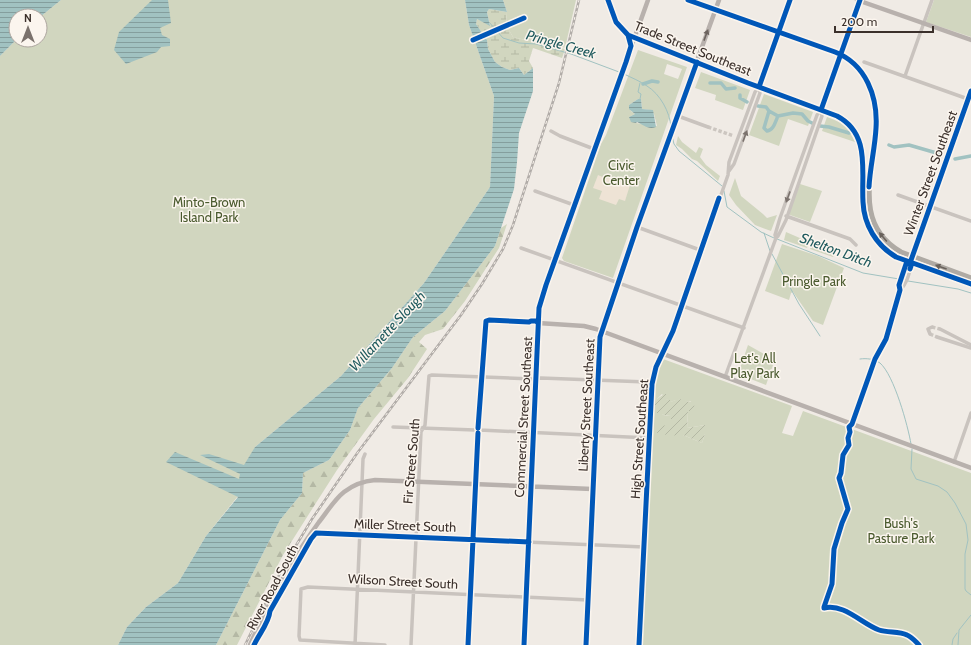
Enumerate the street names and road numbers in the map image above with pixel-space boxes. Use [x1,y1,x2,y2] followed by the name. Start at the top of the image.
[632,17,754,79] street label: Trade Street Southeast
[900,108,960,238] street label: Winter Street Southeast
[511,335,535,498] street label: Commercial Street Southeast
[575,338,598,472] street label: Liberty Street Southeast
[627,378,651,500] street label: High Street Southeast
[399,418,423,504] street label: Fir Street South
[354,515,456,535] street label: Miller Street South
[243,541,301,633] street label: River Road South
[348,570,458,592] street label: Wilson Street South

